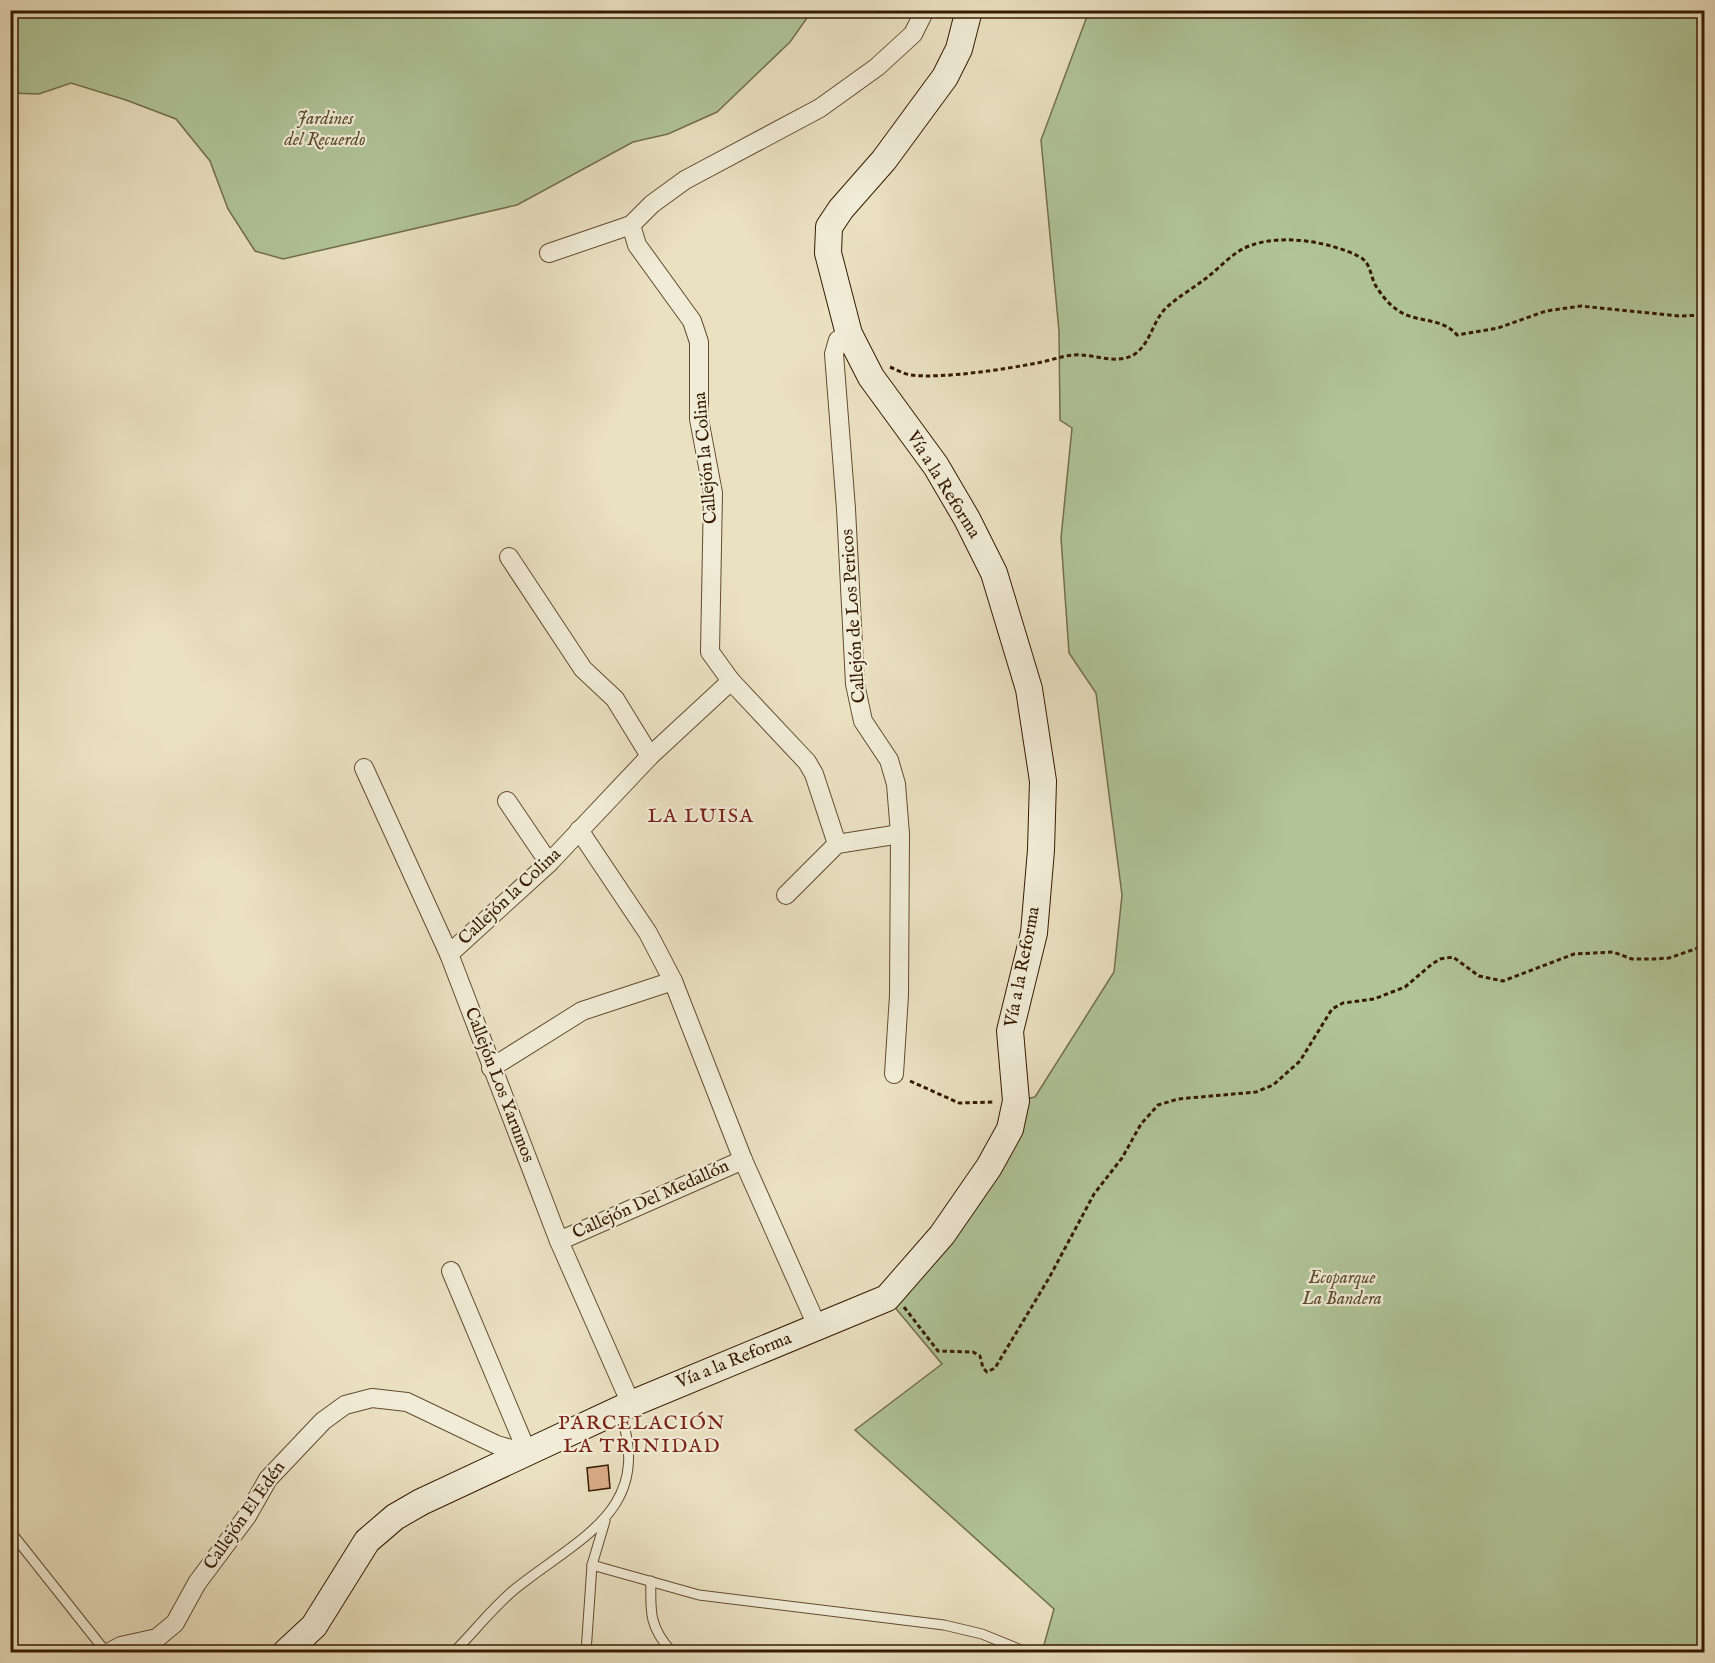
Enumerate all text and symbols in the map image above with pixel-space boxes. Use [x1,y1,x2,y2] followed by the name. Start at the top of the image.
[284,108,365,152] park label: Jardines del Recuerdo
[689,391,723,525] street label: Callejón la Colina
[900,426,985,543] street label: Vía a la Reforma
[836,528,872,704] street label: Callejón de Los Pericos
[647,804,755,829] district label: LA LUISA
[454,843,566,951] street label: Callejón la Colina
[1000,905,1046,1030] street label: Vía a la Reforma
[459,1004,539,1166] street label: Callejón Los Yarumos
[569,1155,733,1245] street label: Callejón Del Medallón
[1301,1267,1382,1311] park label: Ecoparque La Bandera
[672,1327,795,1395] street label: Vía a la Reforma
[558,1411,726,1459] district label: PARCELACIÓN LA TRINIDAD
[199,1457,291,1575] street label: Callejón El Edén

